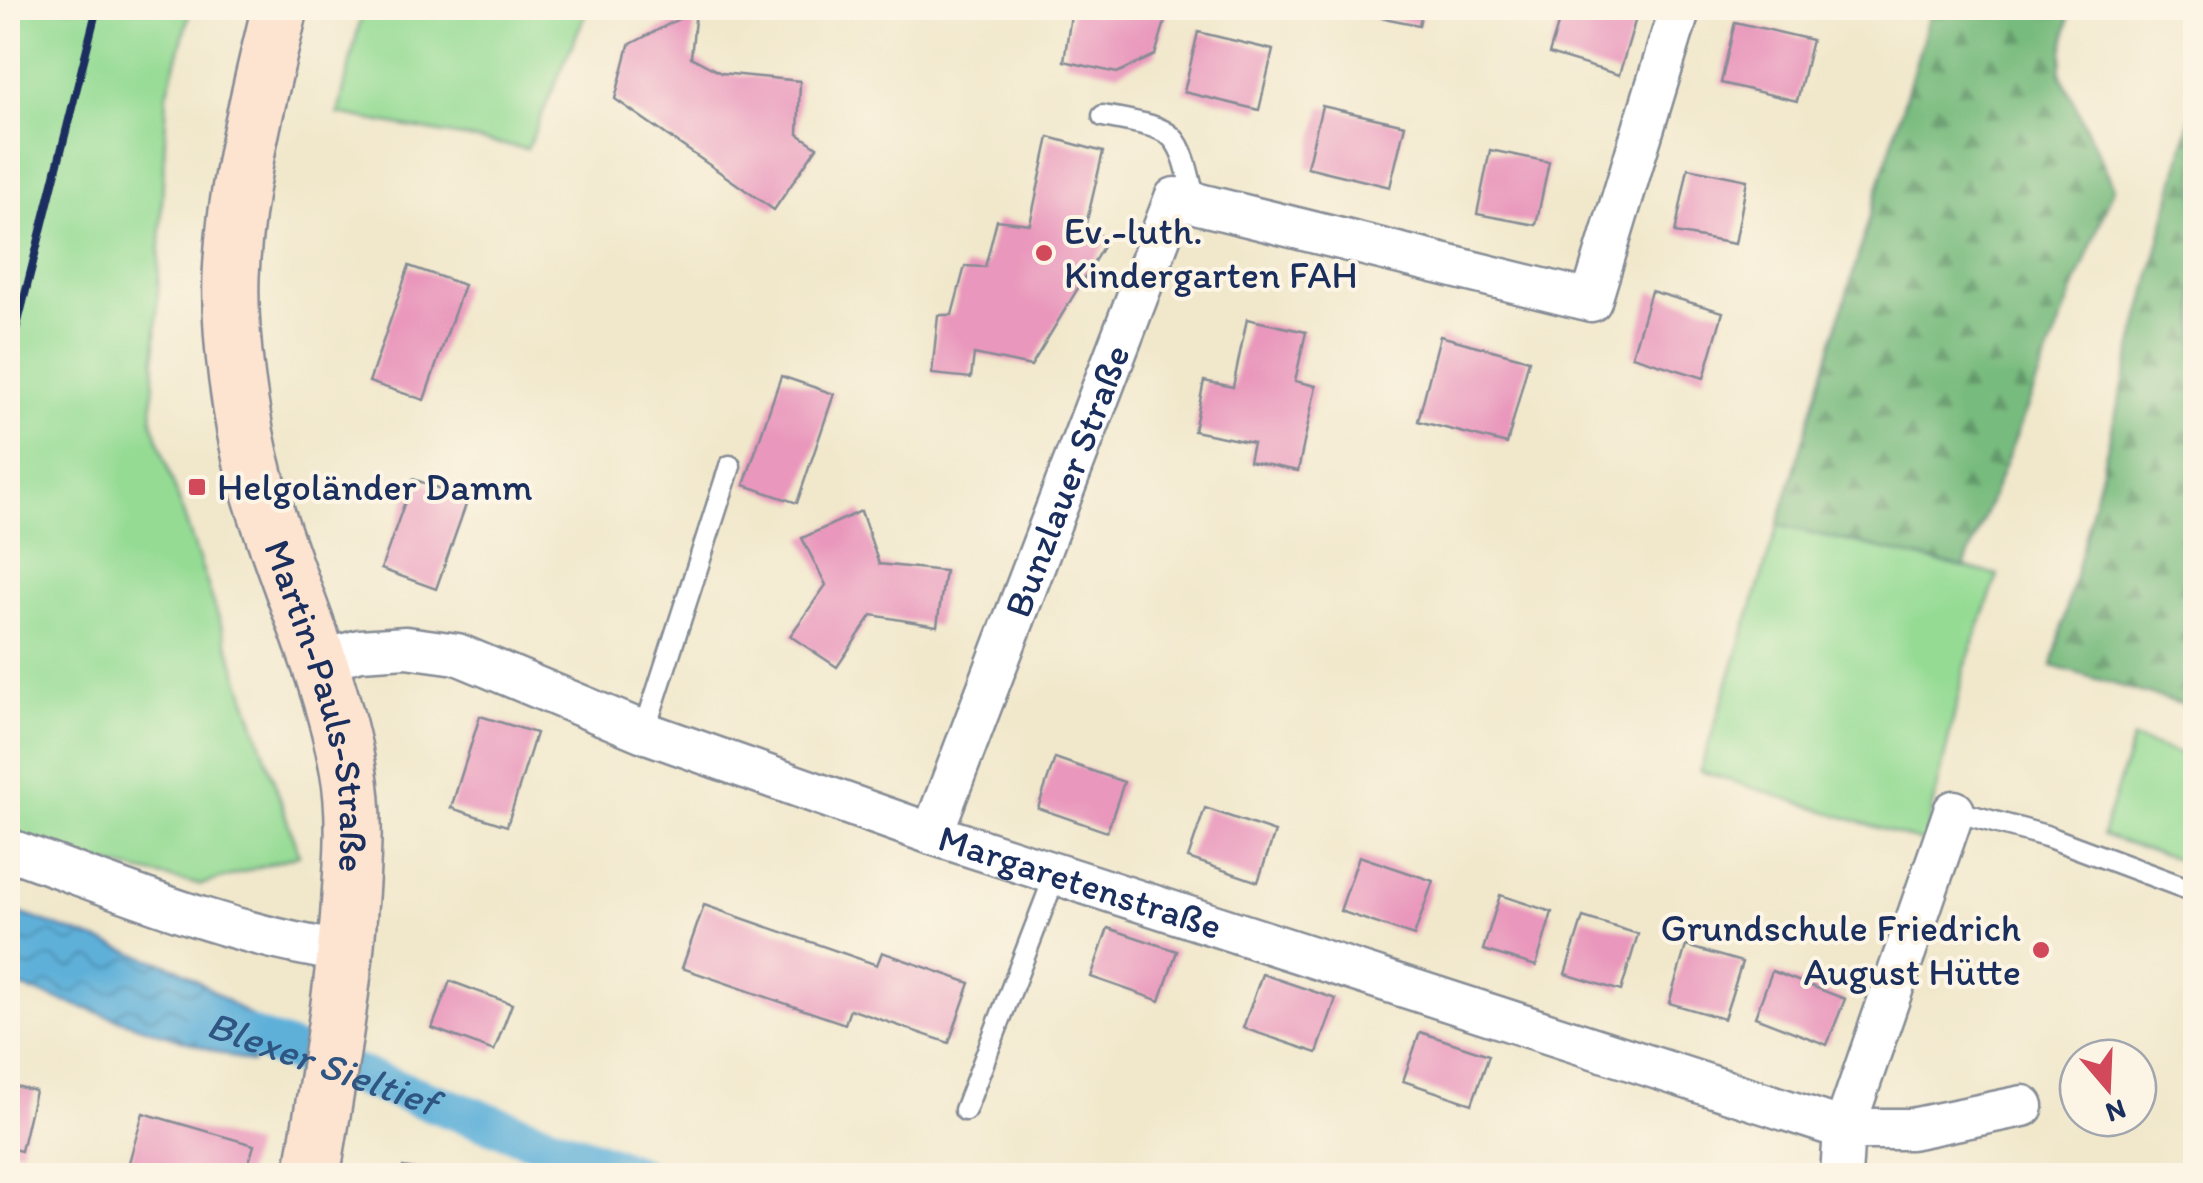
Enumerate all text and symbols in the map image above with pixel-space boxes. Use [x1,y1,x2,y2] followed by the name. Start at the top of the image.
[1064,208,1358,298] place label: Ev.-luth. Kindergarten FAH
[1033,242,1055,264] marker: Ev.-luth. Kindergarten FAH
[994,338,1140,624] street label: Bunzlauer Straße
[217,464,533,510] place label: Helgoländer Damm
[186,476,208,498] marker: Helgoländer Damm
[254,534,376,874] street label: Martin-Pauls-Straße
[933,815,1227,949] street label: Margaretenstraße
[1660,905,2021,995] place label: Grundschule Friedrich August Hütte
[2030,939,2052,961] marker: Grundschule Friedrich August Hütte
[201,1000,451,1129] water label: Blexer Sieltief
[2058,1038,2158,1138] north arrow
[2102,1092,2131,1131] text: N

